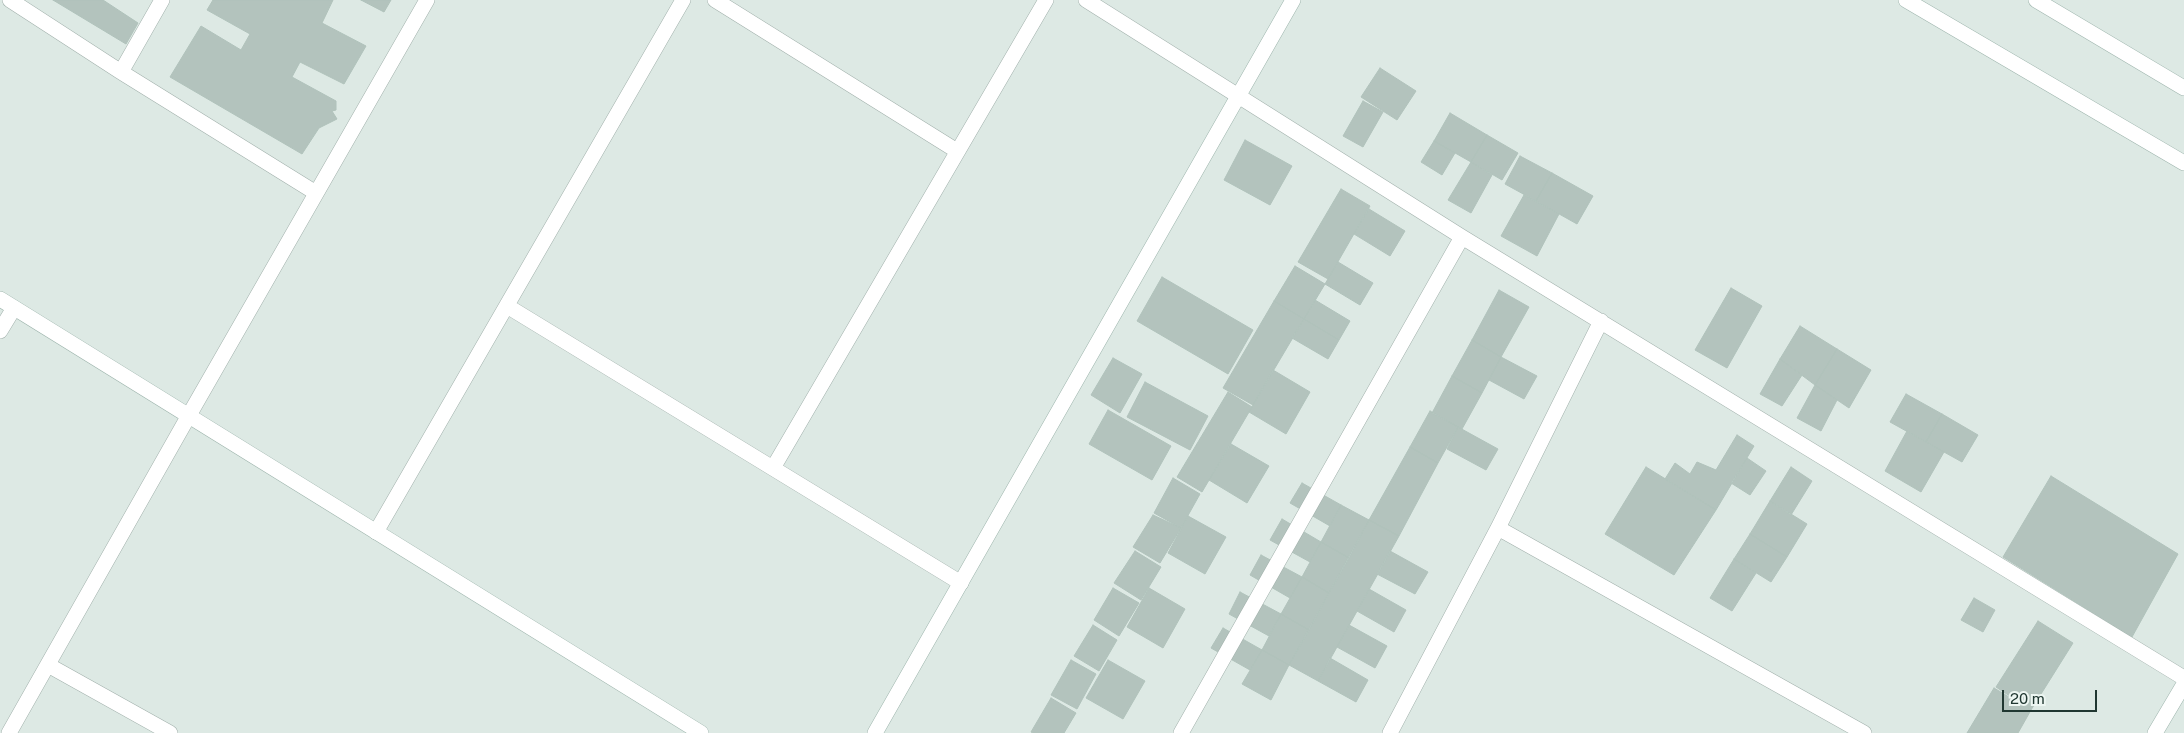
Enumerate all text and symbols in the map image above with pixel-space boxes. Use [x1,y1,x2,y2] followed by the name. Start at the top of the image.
[2004,680,2099,712] scale bar
[2010,690,2045,707] text: 20 m

